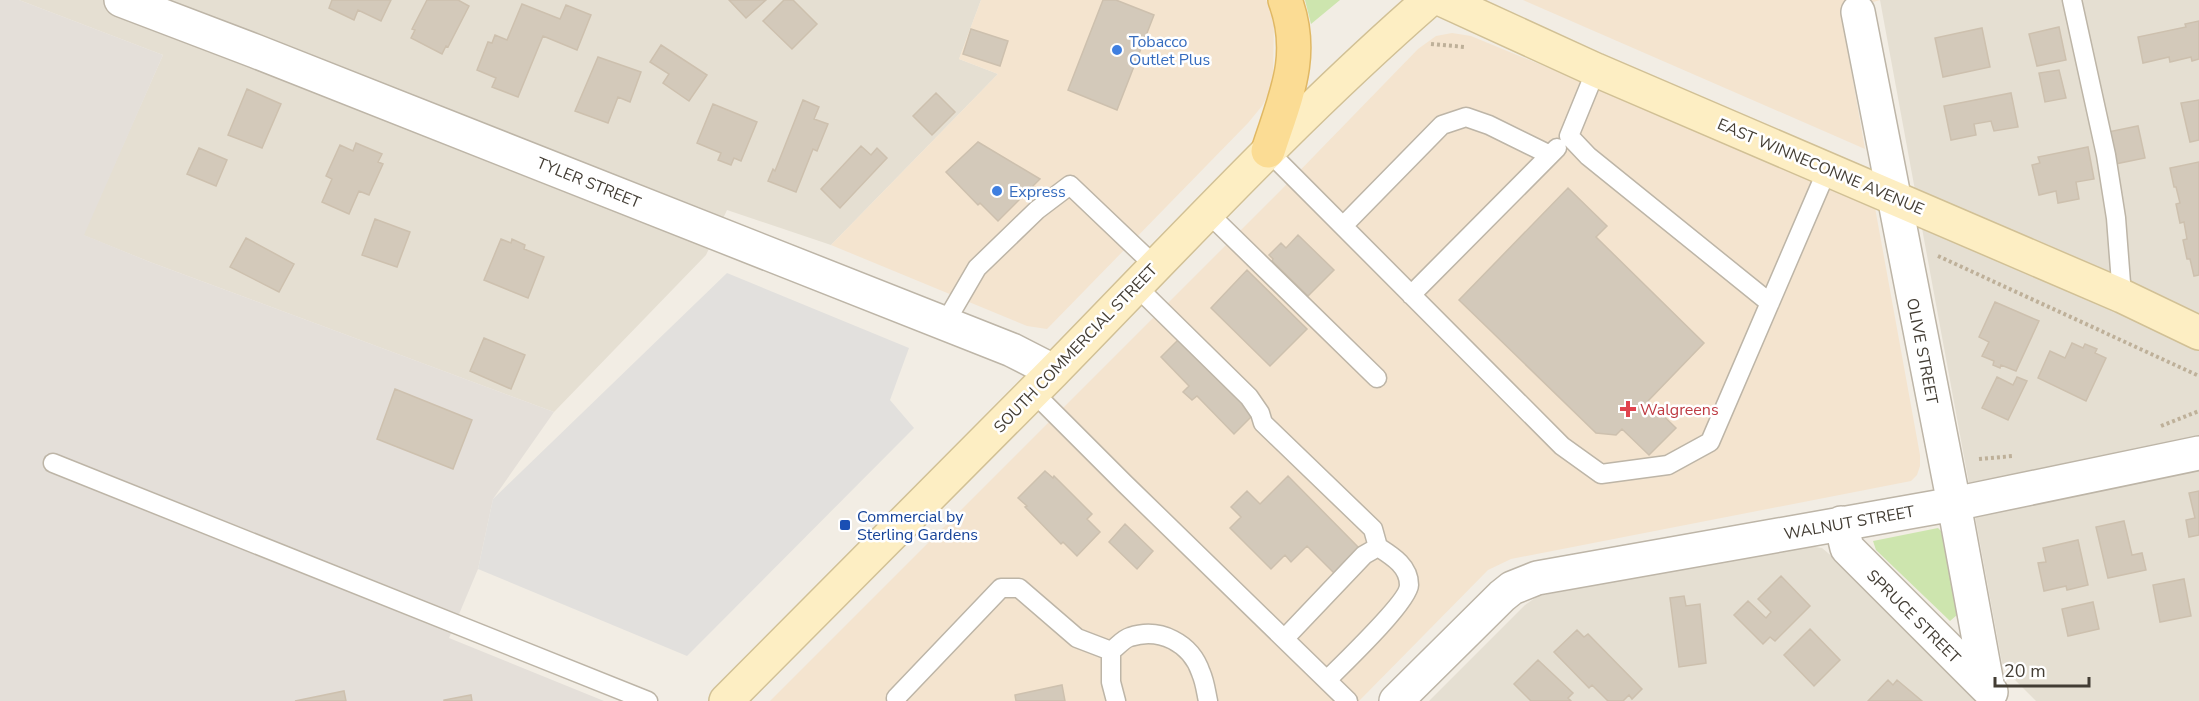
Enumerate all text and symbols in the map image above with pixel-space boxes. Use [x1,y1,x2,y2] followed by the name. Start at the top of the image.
[1129,31,1210,71] place label: Tobacco Outlet Plus
[1110,43,1124,57] marker: Tobacco Outlet Plus
[1714,113,1927,221] street label: EAST WINNECONNE AVENUE
[533,152,644,214] street label: TYLER STREET
[1009,181,1066,203] place label: Express
[990,184,1004,198] marker: Express
[989,259,1163,438] street label: SOUTH COMMERCIAL STREET
[1901,296,1943,406] street label: OLIVE STREET
[1640,399,1719,421] place label: Walgreens
[1621,402,1635,416] marker: Walgreens
[1782,501,1917,545] street label: WALNUT STREET
[857,506,978,546] place label: Commercial by Sterling Gardens
[838,518,852,532] marker: Commercial by Sterling Gardens
[1861,565,1965,669] street label: SPRUCE STREET
[1995,650,2090,688] scale bar
[2004,659,2046,683] text: 20 m

